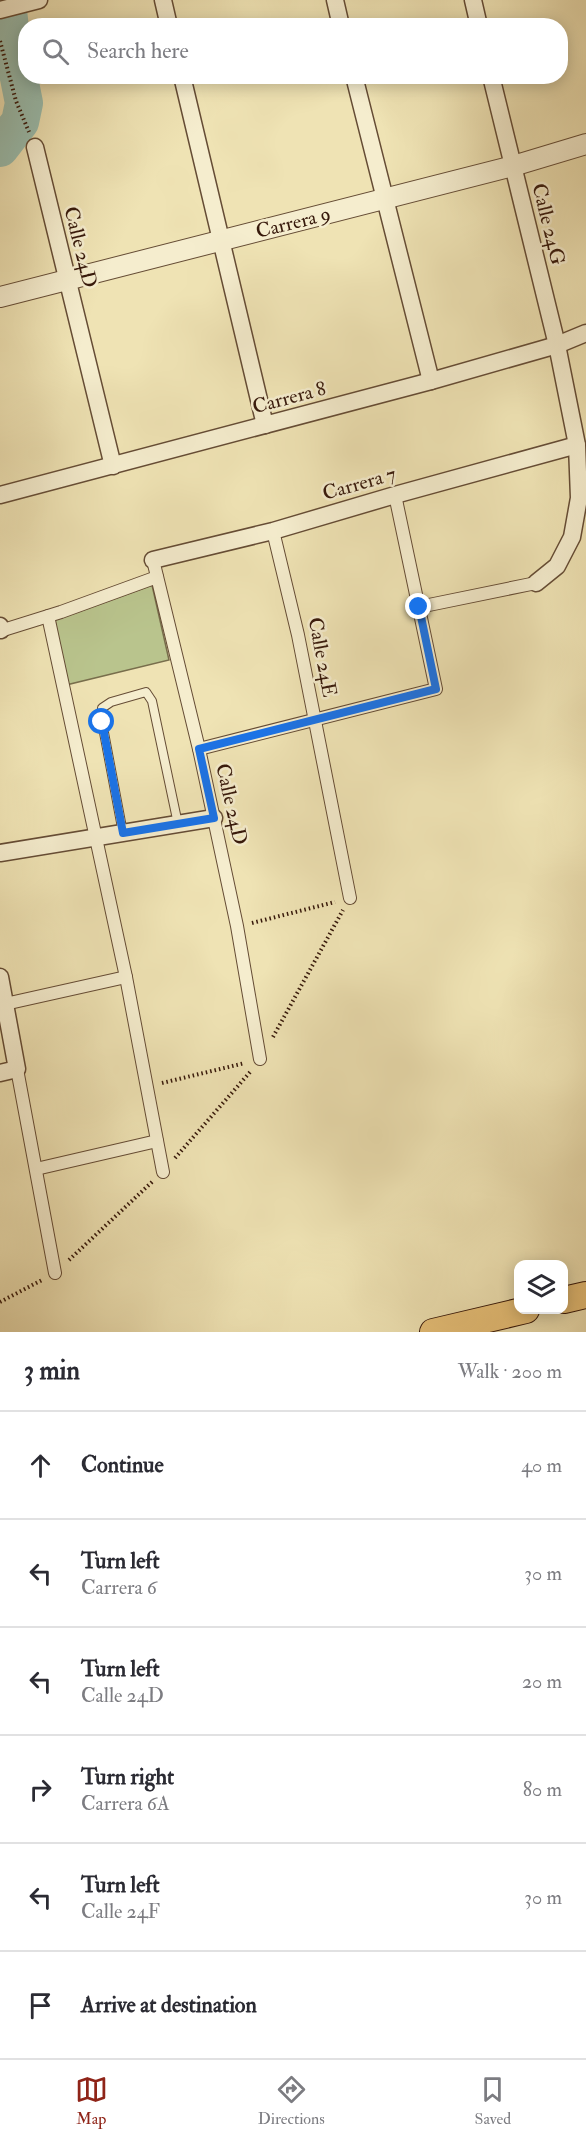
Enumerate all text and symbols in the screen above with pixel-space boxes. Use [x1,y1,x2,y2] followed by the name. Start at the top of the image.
[18,18,568,84] search box
[39,35,72,68] icon: search
[87,37,189,65] text: Search here
[526,181,571,268] street label: Calle 24G
[253,201,333,244] street label: Carrera 9
[58,204,103,290] street label: Calle 24D
[250,376,329,419] street label: Carrera 8
[320,461,399,506] street label: Carrera 7
[405,593,431,619] route end
[303,615,342,699] street label: Calle 24E
[88,708,114,734] route start
[210,761,253,847] street label: Calle 24D
[514,1260,568,1314] map controls
[514,1260,568,1314] button: layers
[24,1355,80,1387] text: 3 min
[458,1359,562,1384] text: Walk · 200 m
[24,1449,57,1482] icon: ahead
[81,1451,164,1479] text: Continue
[521,1453,562,1478] text: 40 m
[81,1547,160,1575] text: Turn left
[24,1557,57,1590] icon: left
[524,1561,562,1586] text: 30 m
[81,1575,157,1600] text: Carrera 6
[81,1655,160,1683] text: Turn left
[24,1665,57,1698] icon: left
[522,1669,562,1694] text: 20 m
[81,1683,164,1708] text: Calle 24D
[81,1763,174,1791] text: Turn right
[24,1773,57,1806] icon: right
[523,1777,562,1802] text: 80 m
[81,1791,170,1816] text: Carrera 6A
[81,1871,160,1899] text: Turn left
[24,1881,57,1914] icon: left
[524,1885,562,1910] text: 30 m
[81,1899,160,1924] text: Calle 24F
[24,1989,57,2022] icon: arrive
[81,1991,257,2019] text: Arrive at destination
[75,2073,108,2129] tab: Map
[258,2073,325,2129] tab: Directions
[475,2073,511,2129] tab: Saved

